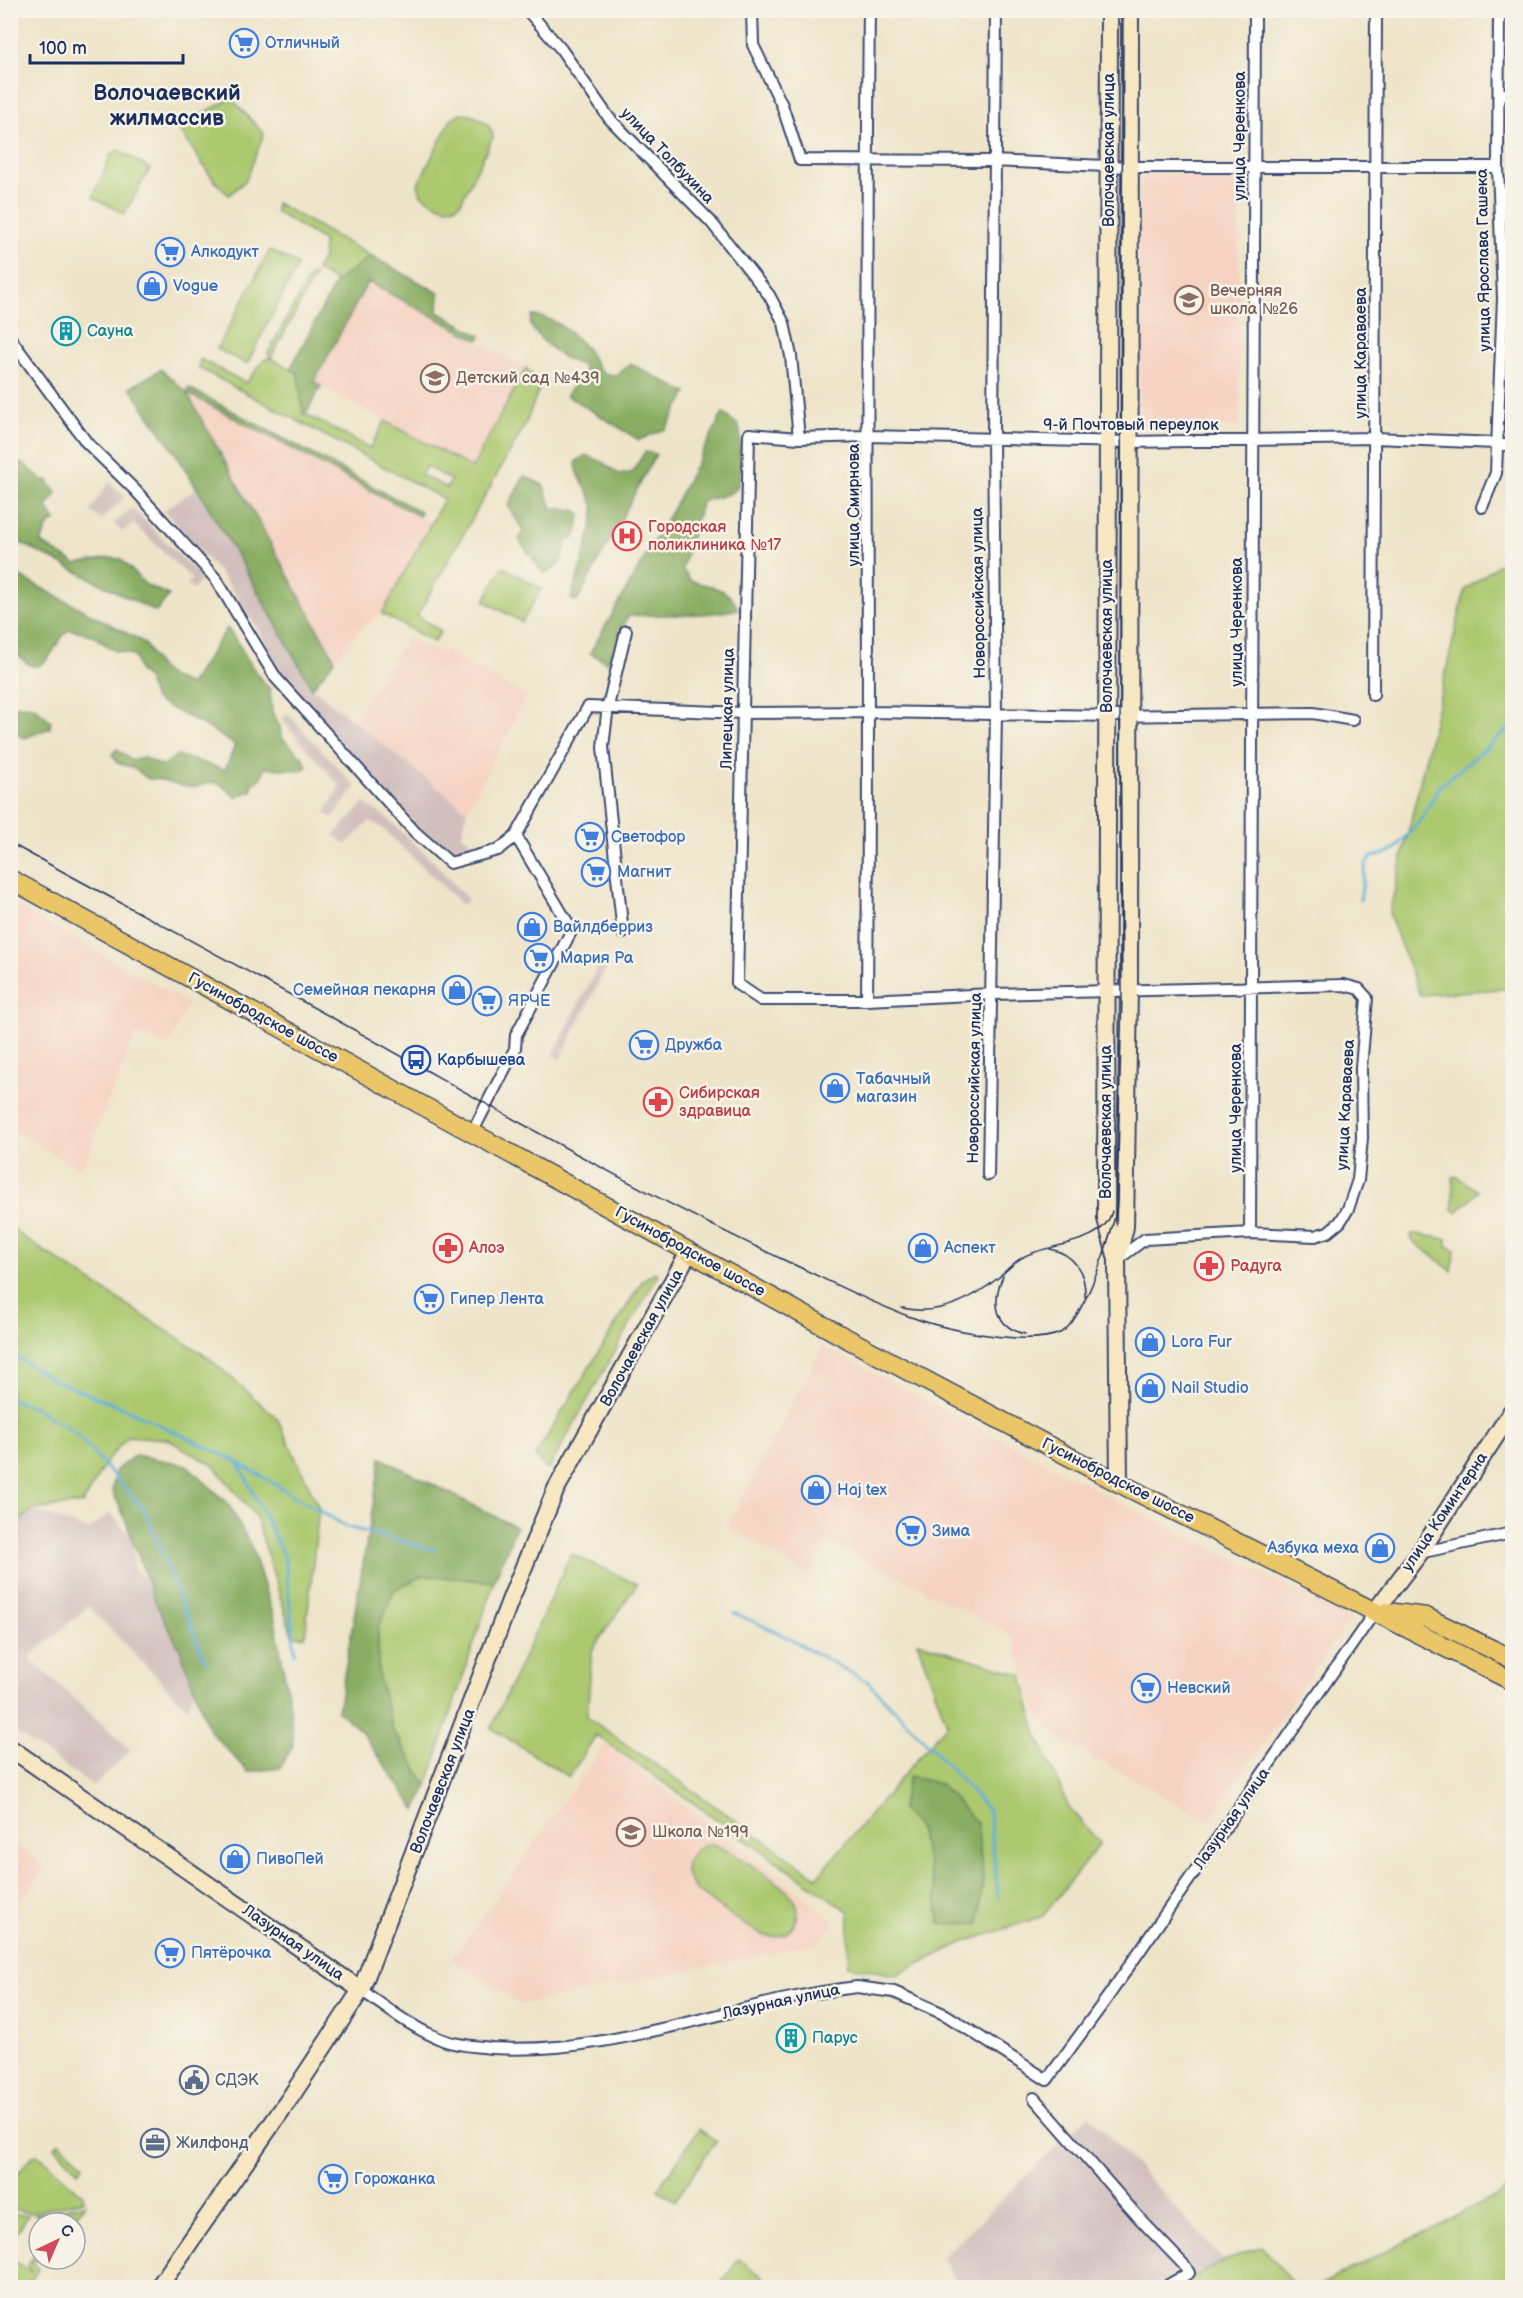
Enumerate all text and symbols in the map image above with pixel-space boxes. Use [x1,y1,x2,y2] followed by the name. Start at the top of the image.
[30,27,183,65] scale bar
[228,27,260,59] supermarket icon: Отличный
[265,34,340,53] place label: Отличный
[39,38,87,59] text: 100 m
[1231,71,1250,201] street label: улица Черенкова
[1100,73,1119,227] street label: Волочаевская улица
[93,80,241,132] district label: Волочаевский жилмассив
[616,104,718,208] street label: улица Толбухина
[1473,168,1495,352] street label: улица Ярослава Гашека
[154,236,186,268] supermarket icon: Алкодукт
[190,243,260,262] place label: Алкодукт
[136,270,168,302] shop icon: Vogue
[173,277,219,296] place label: Vogue
[1210,282,1298,319] place label: Вечерняя школа №26
[1173,284,1205,316] school or university icon: Вечерняя школа №26
[1352,287,1371,419] street label: улица Караваева
[50,315,82,347] building icon: Сауна
[87,322,134,341] place label: Сауна
[419,362,451,394] school or university icon: Детский сад №439
[456,369,599,388] place label: Детский сад №439
[1043,416,1219,435] street label: 9-й Почтовый переулок
[845,443,864,567] street label: улица Смирнова
[968,507,990,679] street label: Новороссийская улица
[648,518,781,555] place label: Городская поликлиника №17
[611,520,643,552] hospital icon: Городская поликлиника №17
[1228,557,1247,687] street label: улица Черенкова
[1098,559,1117,713] street label: Волочаевская улица
[717,647,739,771] street label: Липецкая улица
[574,821,606,853] supermarket icon: Светофор
[611,828,685,847] place label: Светофор
[580,856,612,888] supermarket icon: Магнит
[617,863,672,882] place label: Магнит
[516,911,548,943] shop icon: Вайлдберриз
[553,918,653,937] place label: Вайлдберриз
[523,942,555,974] supermarket icon: Мария Ра
[560,949,634,968] place label: Мария Ра
[185,969,342,1067] street label: Гусинобродское шоссе
[441,974,473,1006] shop icon: Семейная пекарня
[293,981,436,1000] place label: Семейная пекарня
[471,985,503,1017] supermarket icon: ЯРЧЕ
[508,992,550,1011] place label: ЯРЧЕ
[964,992,986,1164] street label: Новороссийская улица
[628,1029,660,1061] supermarket icon: Дружба
[665,1036,723,1055] place label: Дружба
[1333,1038,1359,1171] street label: улица Караваева
[1227,1043,1246,1173] street label: улица Черенкова
[400,1044,432,1076] bus stop icon: Карбышева
[1097,1045,1116,1199] street label: Волочаевская улица
[437,1051,526,1070] place label: Карбышева
[856,1070,931,1107] place label: Табачный магазин
[819,1072,851,1104] shop icon: Табачный магазин
[679,1084,760,1121] place label: Сибирская здравица
[642,1086,674,1118] pharmacy icon: Сибирская здравица
[612,1203,769,1301] street label: Гусинобродское шоссе
[432,1232,464,1264] pharmacy icon: Алоэ
[907,1232,939,1264] shop icon: Аспект
[468,1239,504,1258] place label: Алоэ
[943,1239,996,1258] place label: Аспект
[1193,1250,1225,1282] pharmacy icon: Радуга
[1230,1257,1283,1276] place label: Радуга
[596,1266,688,1410] street label: Волочаевская улица
[413,1283,445,1315] supermarket icon: Гипер Лента
[450,1290,545,1309] place label: Гипер Лента
[1134,1326,1166,1358] shop icon: Lora Fur
[1171,1333,1232,1352] place label: Lora Fur
[1134,1372,1166,1404] shop icon: Nail Studio
[1171,1379,1249,1398] place label: Nail Studio
[1038,1434,1198,1528] street label: Гусинобродское шоссе
[1398,1448,1492,1575] street label: улица Коминтерна
[800,1474,832,1506] shop icon: Haj tex
[837,1481,888,1500] place label: Haj tex
[895,1515,927,1547] supermarket icon: Зима
[932,1522,971,1541] place label: Зима
[1364,1532,1396,1564] shop icon: Азбука меха
[1266,1539,1360,1558] place label: Азбука меха
[1130,1672,1162,1704] supermarket icon: Невский
[1167,1679,1231,1698] place label: Невский
[407,1705,480,1856] street label: Волочаевская улица
[1189,1764,1274,1874] street label: Лазурная улица
[615,1816,647,1848] school or university icon: Школа №199
[652,1823,749,1842] place label: Школа №199
[219,1843,251,1875] shop icon: ПивоПей
[256,1850,324,1869] place label: ПивоПей
[238,1900,348,1985] street label: Лазурная улица
[154,1937,186,1969] supermarket icon: Пятёрочка
[191,1944,272,1963] place label: Пятёрочка
[719,1980,842,2024] street label: Лазурная улица
[775,2022,807,2054] building icon: Парус
[812,2029,858,2048] place label: Парус
[178,2064,210,2096] public building icon: СДЭК
[215,2071,259,2090] place label: СДЭК
[139,2127,171,2159] office icon: Жилфонд
[176,2134,249,2153] place label: Жилфонд
[317,2163,349,2195] supermarket icon: Горожанка
[354,2170,436,2189] place label: Горожанка
[27,2211,87,2271] north arrow
[56,2221,77,2242] text: С

